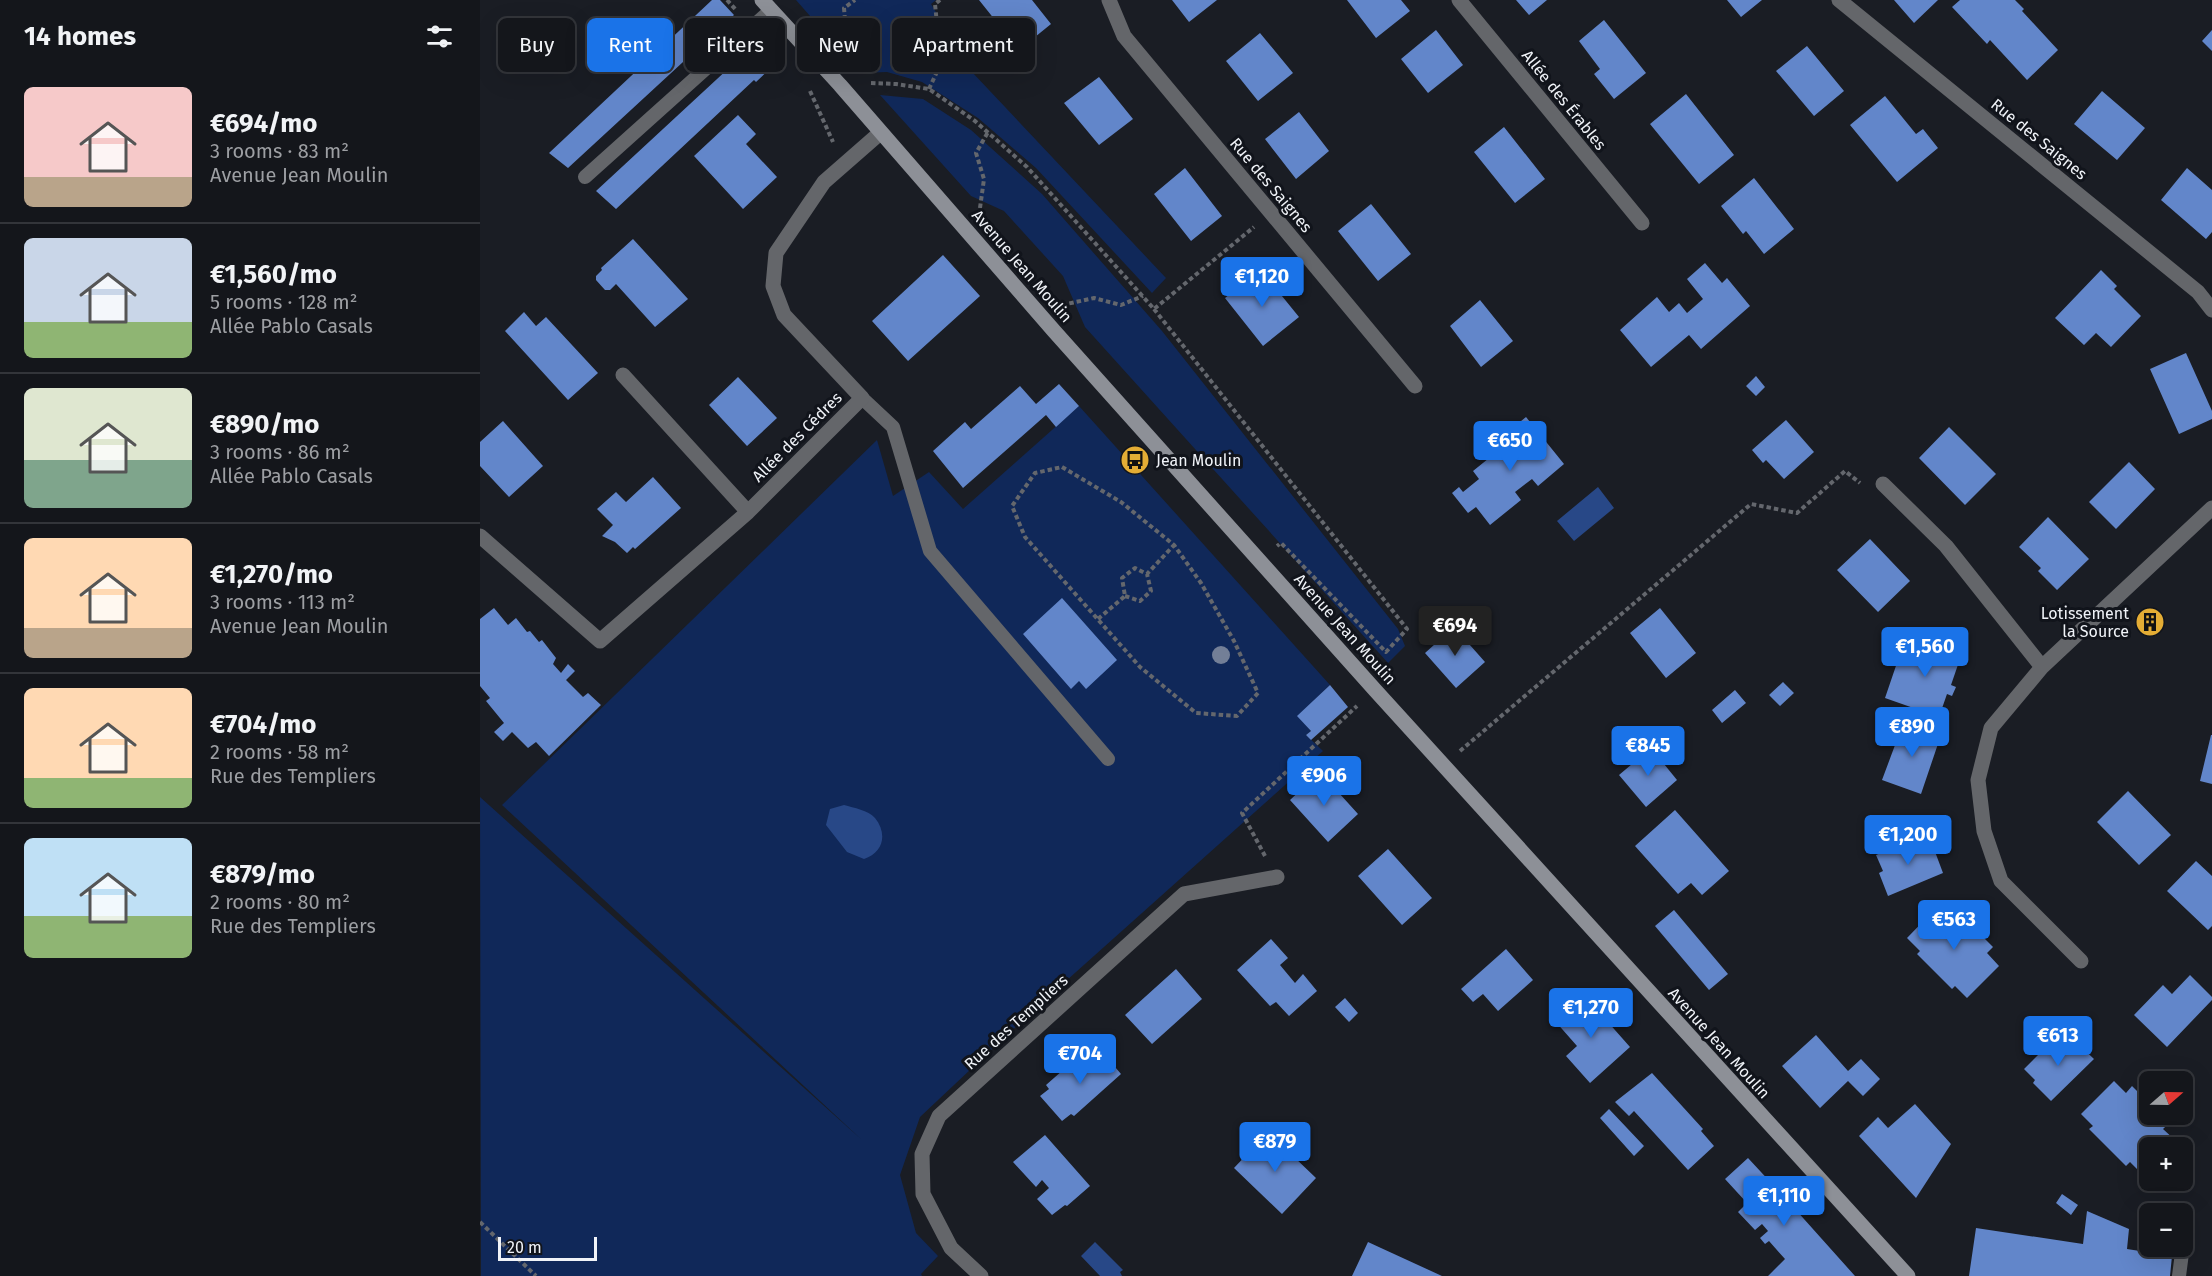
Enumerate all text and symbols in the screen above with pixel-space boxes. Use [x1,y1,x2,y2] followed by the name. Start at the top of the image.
[498,18,575,72] chip: Buy
[587,18,673,72] chip: Rent
[685,18,785,72] chip: Filters
[797,18,880,72] chip: New
[892,18,1035,72] chip: Apartment
[423,20,456,53] icon: filters
[24,21,136,52] text: 14 homes
[1518,46,1611,154] street label: Allée des Érables
[1987,95,2091,183] street label: Rue des Saignes
[210,108,317,139] text: €694/mo
[72,111,144,183] icon: home
[1226,134,1316,236] street label: Rue des Saignes
[210,139,349,163] text: 3 rooms · 83 m²
[210,163,388,187] text: Avenue Jean Moulin
[968,206,1076,326] street label: Avenue Jean Moulin
[1213,257,1311,308] pin: €1,120
[210,259,337,290] text: €1,560/mo
[72,262,144,334] icon: home
[1235,264,1289,288] text: €1,120
[210,290,358,314] text: 5 rooms · 128 m²
[210,314,373,338] text: Allée Pablo Casals
[748,388,846,486] street label: Allée des Cédres
[210,409,319,440] text: €890/mo
[72,412,144,484] icon: home
[1474,421,1546,472] pin: €650
[1487,428,1533,452] text: €650
[210,440,350,464] text: 3 rooms · 86 m²
[1119,444,1151,476] bus stop icon: Jean Moulin
[1156,451,1241,470] place label: Jean Moulin
[210,464,373,488] text: Allée Pablo Casals
[210,559,333,590] text: €1,270/mo
[72,562,144,634] icon: home
[1290,570,1400,688] street label: Avenue Jean Moulin
[210,590,355,614] text: 3 rooms · 113 m²
[2041,604,2129,641] place label: Lotissement la Source
[1419,606,1491,657] pin: €694
[2134,606,2166,638] building icon: Lotissement la Source
[1433,613,1477,637] text: €694
[210,614,388,638] text: Avenue Jean Moulin
[1876,627,1974,678] pin: €1,560
[1895,634,1955,658] text: €1,560
[1876,707,1948,758] pin: €890
[210,709,317,740] text: €704/mo
[72,712,144,784] icon: home
[1889,714,1935,738] text: €890
[1612,726,1684,777] pin: €845
[1626,733,1670,757] text: €845
[210,740,349,764] text: 2 rooms · 58 m²
[1288,756,1360,807] pin: €906
[1301,763,1347,787] text: €906
[210,764,376,788] text: Rue des Templiers
[1859,815,1957,866] pin: €1,200
[1878,822,1938,846] text: €1,200
[210,859,315,890] text: €879/mo
[72,862,144,934] icon: home
[210,890,350,914] text: 2 rooms · 80 m²
[1918,900,1990,951] pin: €563
[1932,907,1976,931] text: €563
[210,914,376,938] text: Rue des Templiers
[960,971,1072,1073] street label: Rue des Templiers
[1664,984,1774,1102] street label: Avenue Jean Moulin
[1542,988,1640,1039] pin: €1,270
[1563,995,1619,1019] text: €1,270
[2022,1016,2094,1067] pin: €613
[2037,1023,2079,1047] text: €613
[1044,1034,1116,1085] pin: €704
[1058,1041,1102,1065] text: €704
[2139,1071,2193,1125] north arrow
[2139,1071,2193,1257] map controls
[1239,1122,1311,1173] pin: €879
[1253,1129,1297,1153] text: €879
[2139,1137,2193,1191] button: +
[1735,1176,1833,1227] pin: €1,110
[1757,1183,1811,1207] text: €1,110
[2139,1203,2193,1257] button: −
[498,1234,597,1262] scale bar
[507,1238,542,1257] text: 20 m

